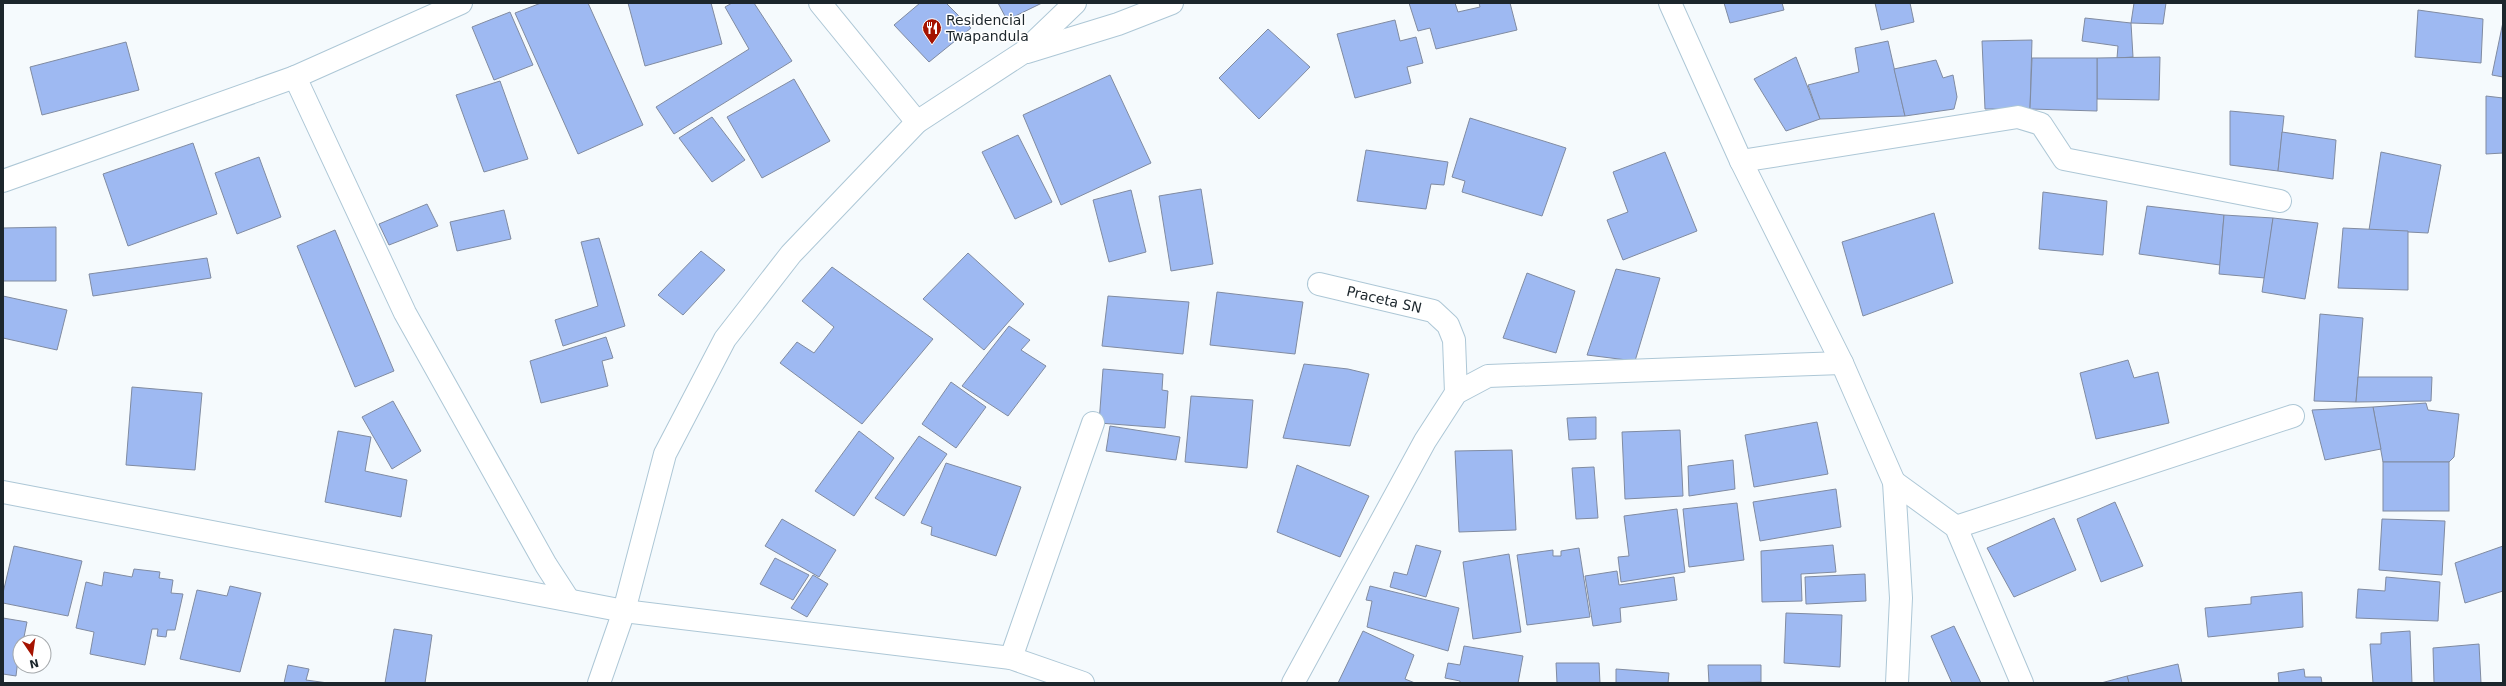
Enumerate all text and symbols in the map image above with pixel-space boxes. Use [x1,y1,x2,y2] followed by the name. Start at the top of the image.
[945,12,1029,44] place label: Residencial Twapandula
[921,17,943,45] restaurant icon: Residencial Twapandula
[1345,283,1423,316] street label: Praceta SN
[12,634,52,674] north arrow
[28,656,40,671] text: N

